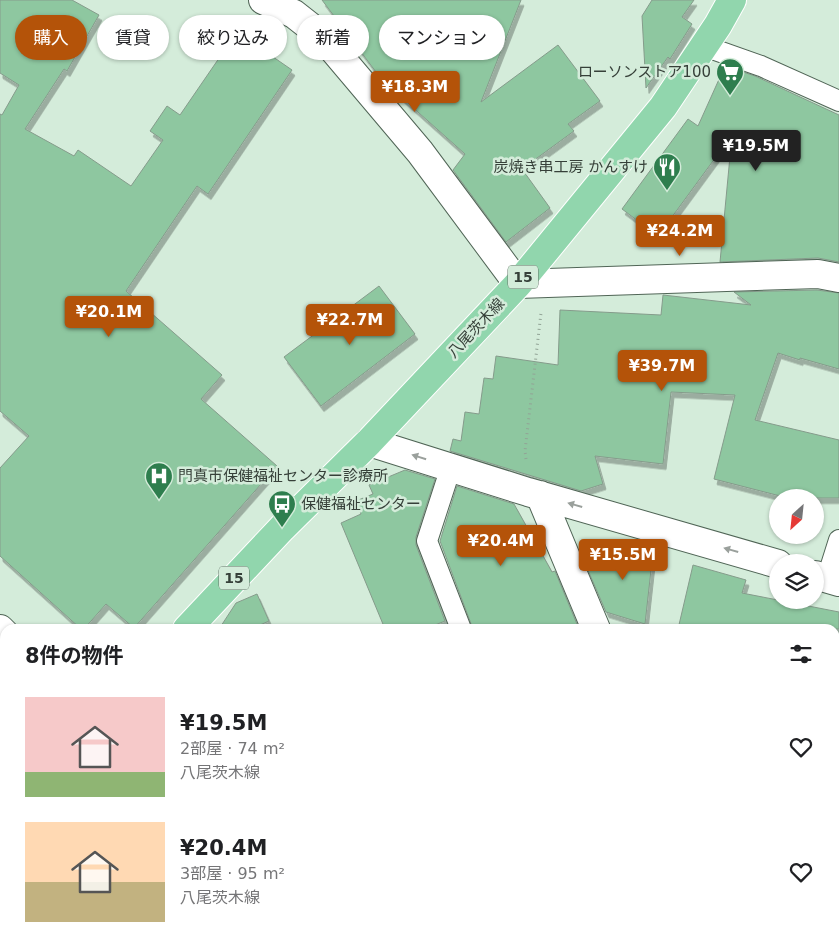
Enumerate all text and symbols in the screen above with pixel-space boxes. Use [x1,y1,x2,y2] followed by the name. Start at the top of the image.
[15,15,87,60] chip: 購入
[97,15,169,60] chip: 賃貸
[179,15,287,60] chip: 絞り込み
[297,15,369,60] chip: 新着
[379,15,505,60] chip: マンション
[715,57,745,96] supermarket icon: ローソンストア100
[578,63,711,81] place label: ローソンストア100
[374,70,456,113] pin: ¥18.3M
[382,77,448,96] text: ¥18.3M
[715,130,797,172] pin: ¥19.5M
[723,136,789,155] text: ¥19.5M
[652,152,682,191] restaurant icon: 炭焼き串工房 かんすけ
[494,158,648,176] place label: 炭焼き串工房 かんすけ
[639,214,721,257] pin: ¥24.2M
[647,221,713,240] text: ¥24.2M
[508,266,538,288] road number: 15
[444,294,508,362] street label: 八尾茨木線
[68,296,150,338] pin: ¥20.1M
[76,302,142,321] text: ¥20.1M
[309,304,391,346] pin: ¥22.7M
[317,310,383,329] text: ¥22.7M
[621,350,703,392] pin: ¥39.7M
[629,356,695,375] text: ¥39.7M
[412,453,427,461] one-way arrow
[144,461,174,500] hospital icon: 門真市保健福祉センター診療所
[178,467,388,485] place label: 門真市保健福祉センター診療所
[267,489,297,528] bus stop icon: 保健福祉センター
[769,489,824,544] north arrow
[769,489,824,609] map controls
[301,495,421,513] place label: 保健福祉センター
[567,501,582,509] one-way arrow
[460,524,542,567] pin: ¥20.4M
[468,531,534,550] text: ¥20.4M
[582,538,664,581] pin: ¥15.5M
[590,545,656,564] text: ¥15.5M
[723,546,738,554] one-way arrow
[769,554,824,609] button: layers
[219,566,249,590] road number: 15
[787,640,815,668] icon: filters
[25,644,124,668] text: 8件の物件
[180,711,267,735] text: ¥19.5M
[65,717,125,777] icon: home
[787,733,815,761] icon: heart
[180,739,285,758] text: 2部屋 · 74 m²
[180,763,260,782] text: 八尾茨木線
[180,836,267,860] text: ¥20.4M
[65,842,125,902] icon: home
[787,858,815,886] icon: heart
[180,864,285,883] text: 3部屋 · 95 m²
[180,888,260,907] text: 八尾茨木線

